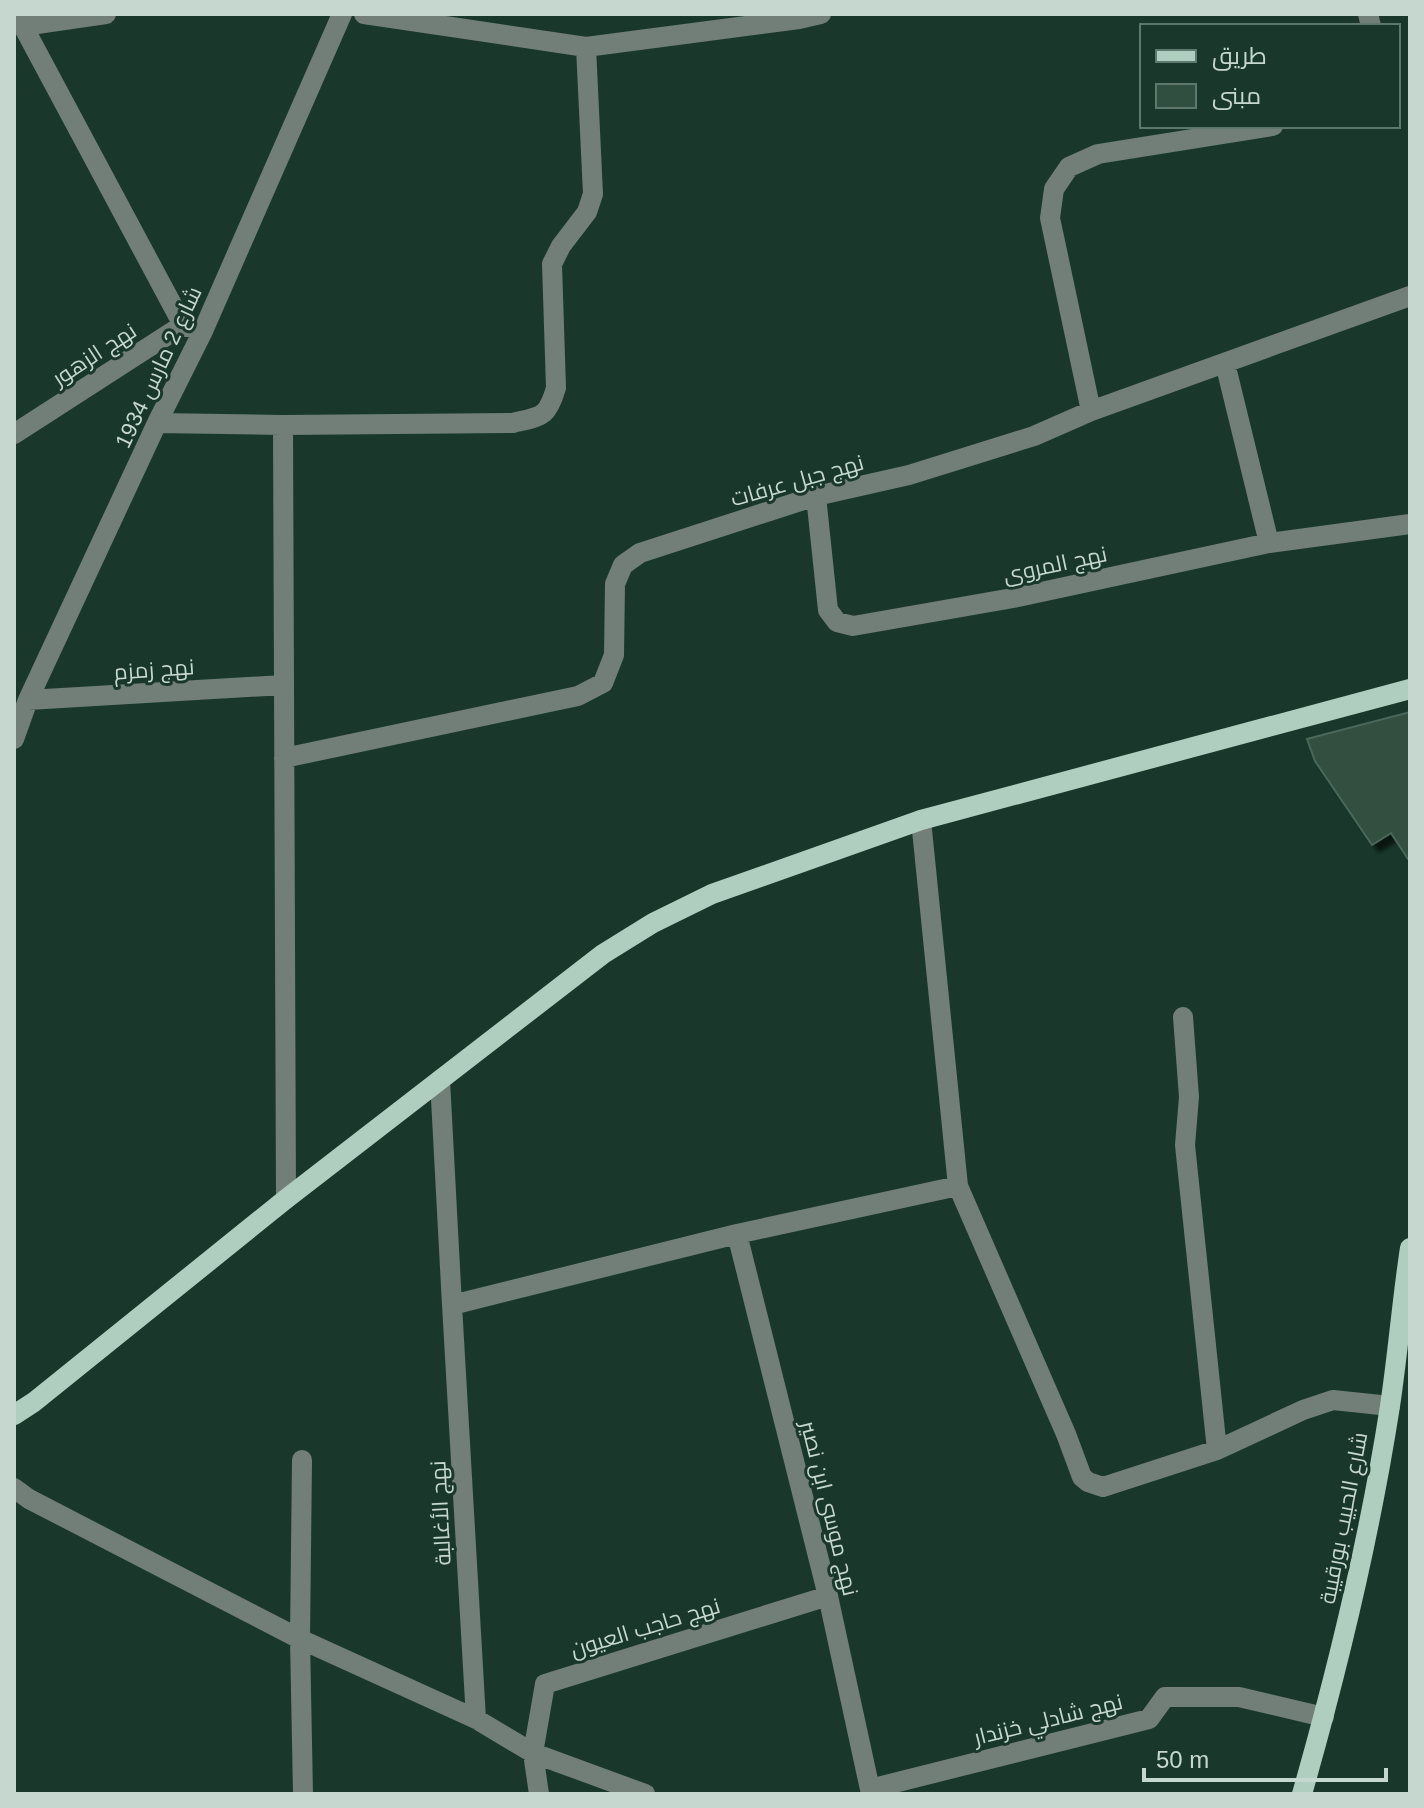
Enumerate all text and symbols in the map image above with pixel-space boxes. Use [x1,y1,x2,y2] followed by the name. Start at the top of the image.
[1140,24,1400,128] legend
[1212,42,1267,71] text: طريق
[1212,82,1261,110] text: مبنى
[110,283,209,453] street label: شارع 2 مارس 1934
[46,318,142,394] street label: نهج الزهور
[728,450,867,513] street label: نهج جبل عرفات
[1001,541,1110,590] street label: نهج المروى
[113,654,195,688] street label: نهج زمزم
[793,1416,863,1599] street label: نهج موسى ابن نصير
[1315,1430,1374,1606] street label: شارع الحبيب بورقيبة
[425,1460,458,1566] street label: نهج الأغالبة
[567,1593,724,1664] street label: نهج حاجب العيون
[969,1689,1126,1754] street label: نهج شادلي خزندار
[1144,1732,1386,1782] scale bar
[1156,1746,1209,1773] text: 50 m

